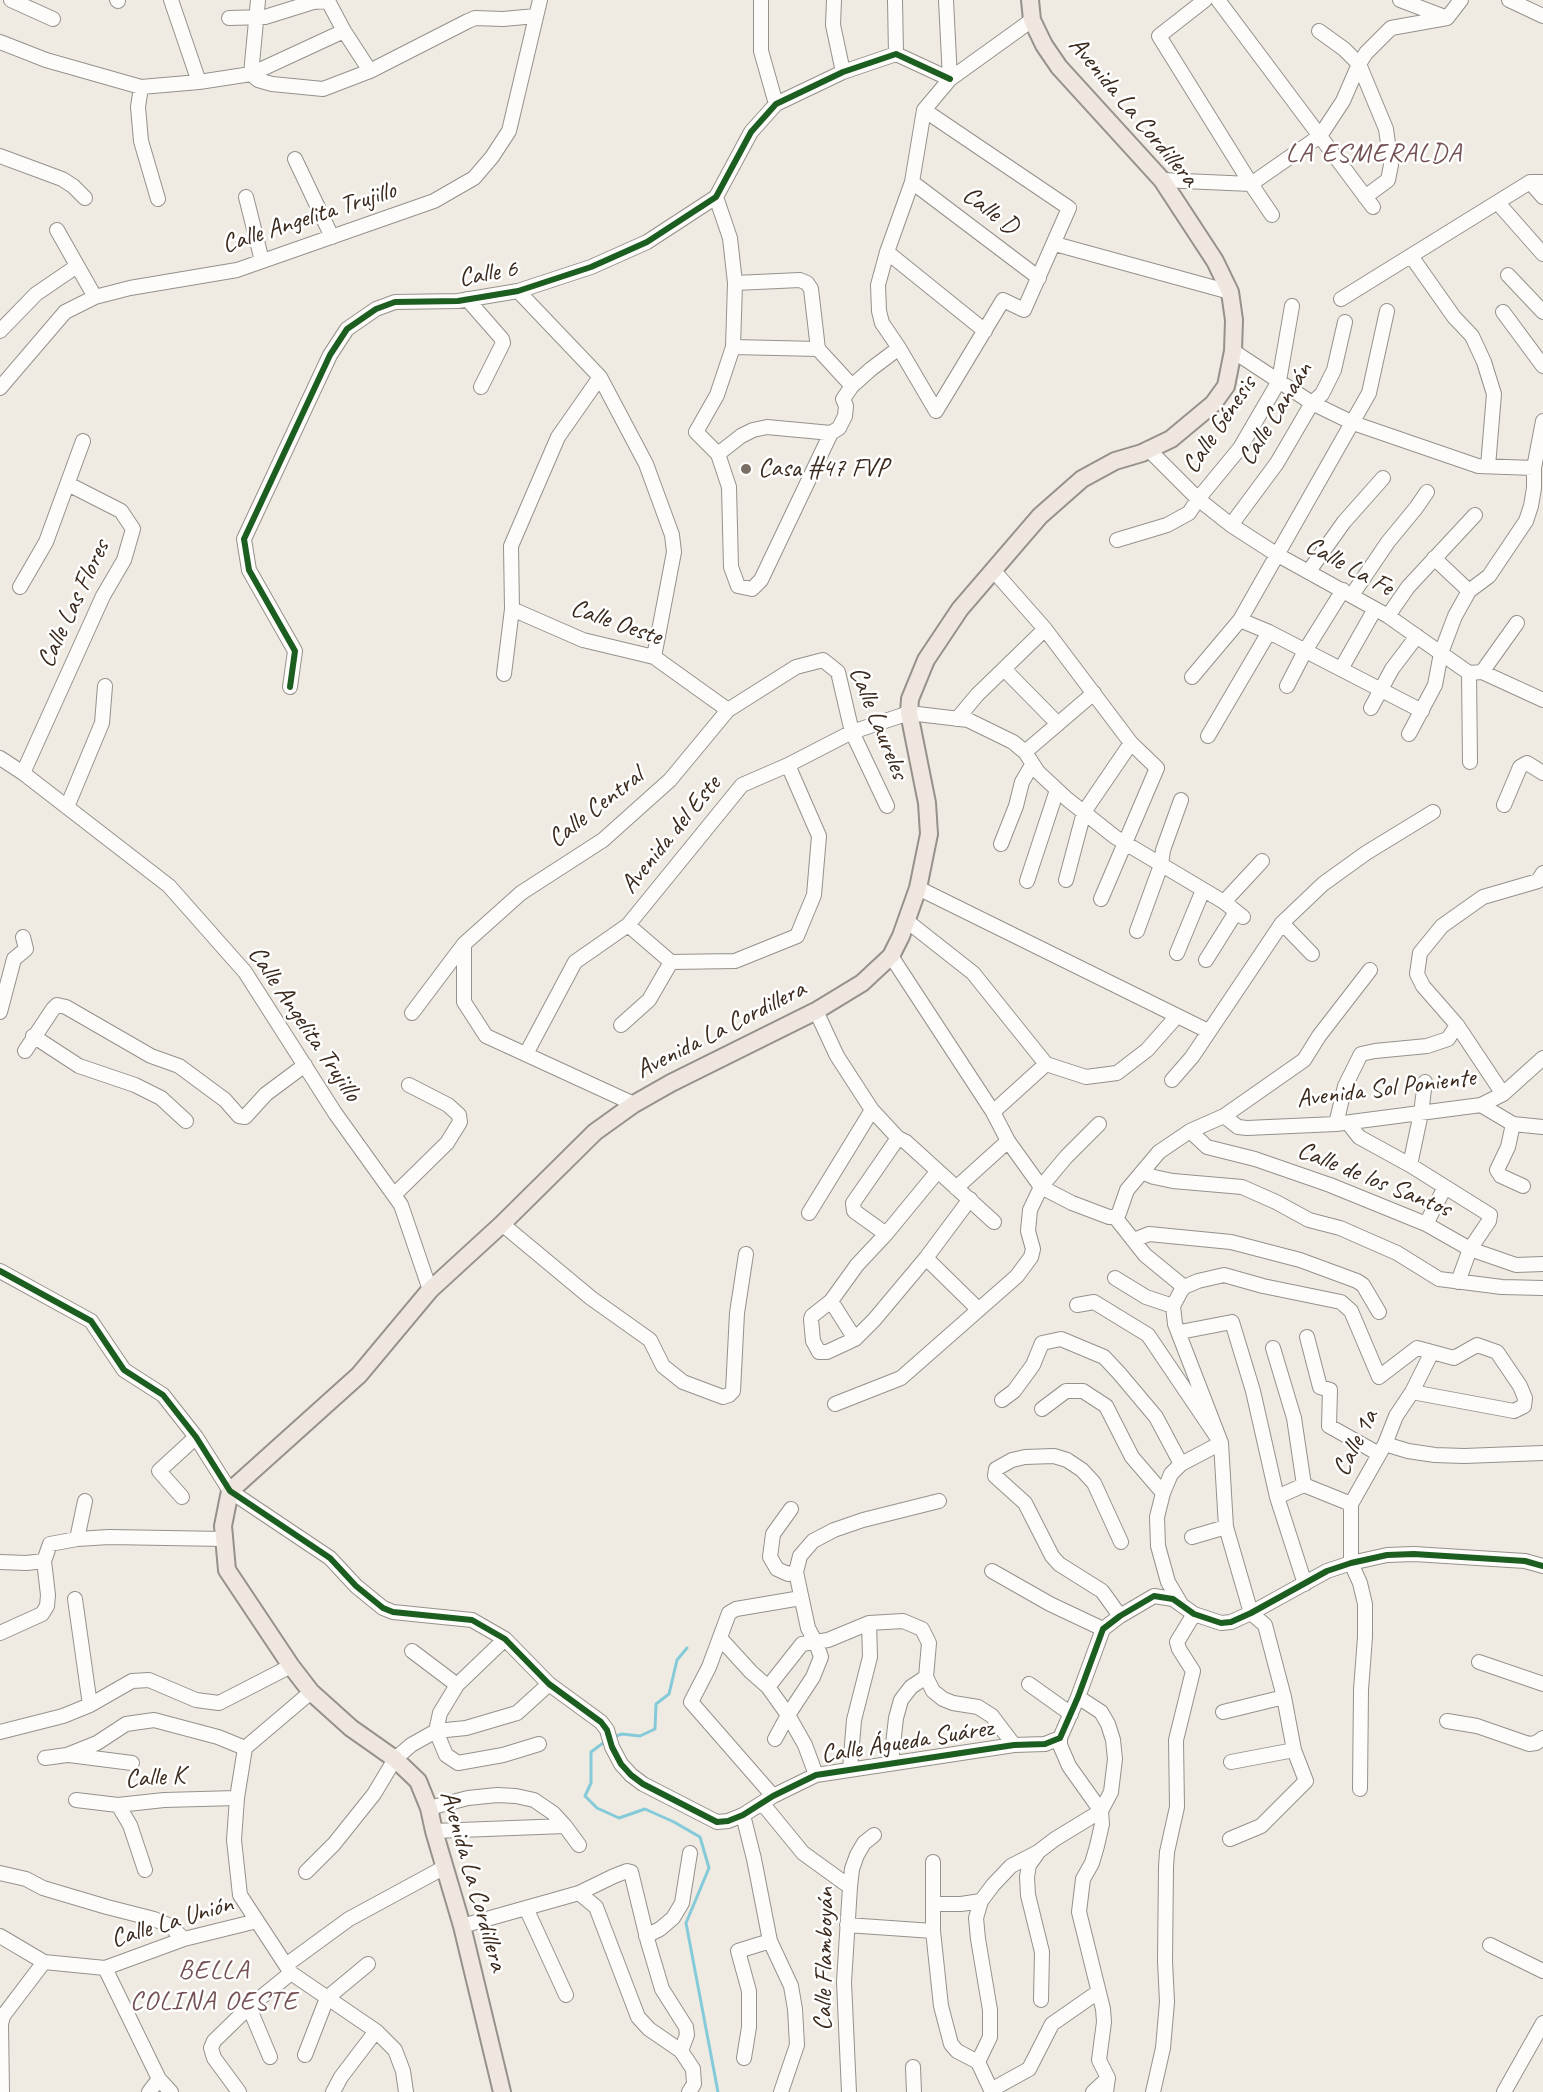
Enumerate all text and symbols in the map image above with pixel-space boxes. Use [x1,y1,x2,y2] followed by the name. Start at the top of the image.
[1061,31,1205,193] street label: Avenida La Cordillera
[1286,138,1462,170] district label: LA ESMERALDA
[218,175,400,261] street label: Calle Angelita Trujillo
[956,180,1024,242] street label: Calle D
[456,254,520,294] street label: Calle 6
[1232,357,1320,471] street label: Calle Canaán
[1176,370,1264,480] street label: Calle Génesis
[758,453,888,485] place label: Casa #47 FVP
[739,462,753,476] marker: Casa #47 FVP
[1300,530,1398,604] street label: Calle La Fe
[31,535,117,673] street label: Calle Las Flores
[566,593,666,653] street label: Calle Oeste
[841,662,915,784] street label: Calle Laureles
[542,761,650,855] street label: Calle Central
[614,770,728,900] street label: Avenida del Este
[240,940,368,1108] street label: Calle Angelita Trujillo
[631,974,811,1086] street label: Avenida La Cordillera
[1295,1063,1477,1115] street label: Avenida Sol Poniente
[1293,1135,1455,1225] street label: Calle de los Santos
[1326,1405,1386,1481] street label: Calle 1a
[819,1713,995,1771] street label: Calle Águeda Suárez
[124,1760,186,1796] street label: Calle K
[432,1787,514,1975] street label: Avenida La Cordillera
[808,1887,842,2031] street label: Calle Flamboyán
[107,1889,237,1955] street label: Calle La Unión
[130,1955,298,2018] district label: BELLA COLINA OESTE

